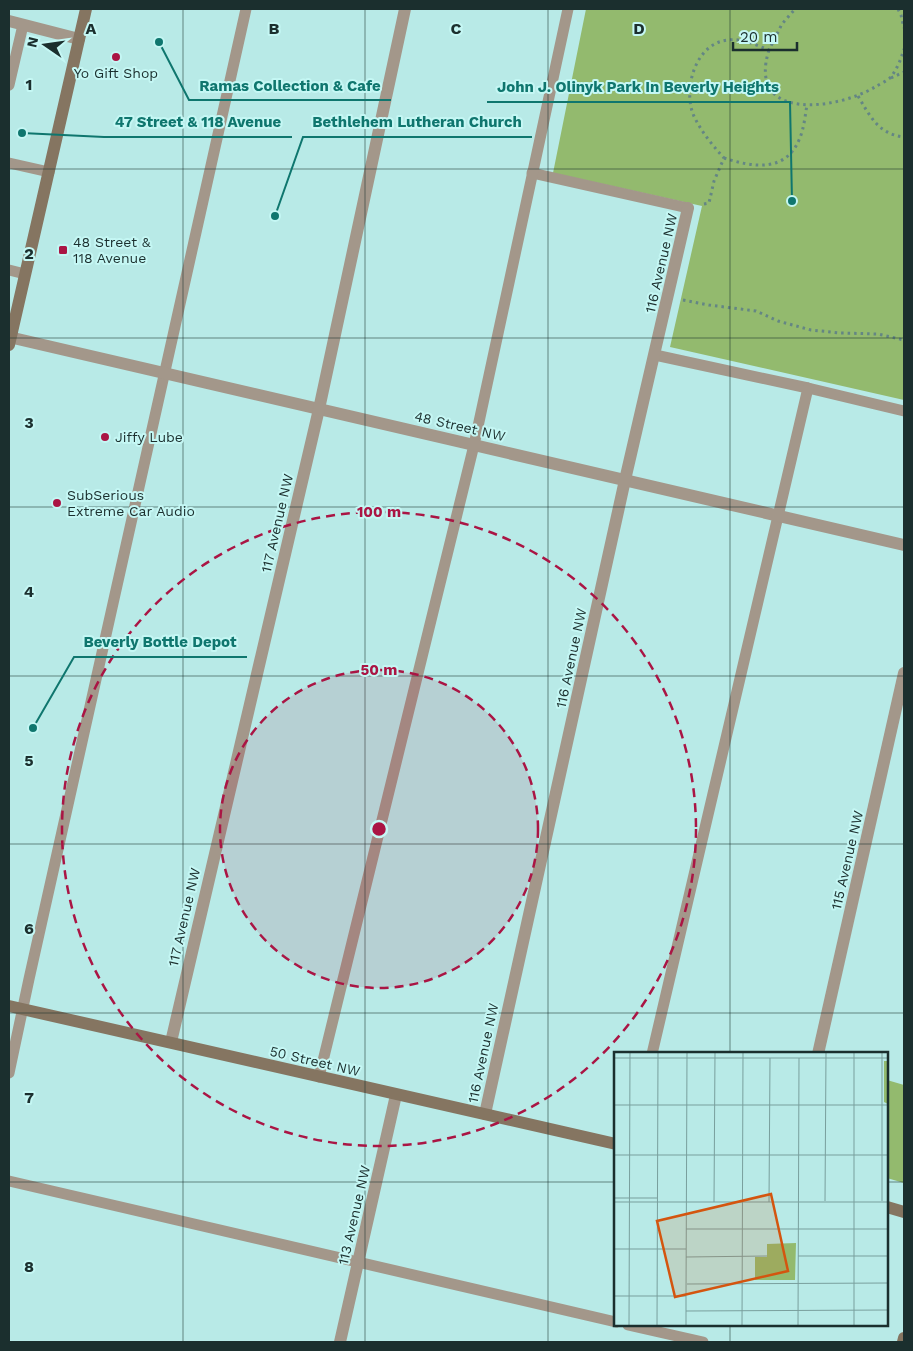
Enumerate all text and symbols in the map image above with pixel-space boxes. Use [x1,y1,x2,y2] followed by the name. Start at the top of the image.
[86,19,97,38] text: A
[269,19,280,38] text: B
[451,19,462,38] text: C
[633,19,645,38] text: D
[20,20,70,70] north arrow
[733,20,797,52] scale bar
[740,28,778,46] text: 20 m
[23,35,41,49] text: N
[110,51,122,63] marker: Yo Gift Shop
[74,65,158,81] place label: Yo Gift Shop
[189,70,391,100] callout: Ramas Collection & Cafe
[487,72,790,102] callout: John J. Olinyk Park In Beverly Heights
[26,75,32,94] text: 1
[199,77,381,95] text: Ramas Collection & Cafe
[497,78,779,96] text: John J. Olinyk Park In Beverly Heights
[104,107,292,137] callout: 47 Street & 118 Avenue
[303,107,532,137] callout: Bethlehem Lutheran Church
[115,113,282,131] text: 47 Street & 118 Avenue
[312,113,522,131] text: Bethlehem Lutheran Church
[642,212,680,314] street label: 116 Avenue NW
[73,234,151,266] place label: 48 Street & 118 Avenue
[24,244,34,263] text: 2
[57,244,69,256] marker: 48 Street & 118 Avenue
[413,408,507,444] street label: 48 Street NW
[24,413,34,432] text: 3
[115,429,183,445] place label: Jiffy Lube
[99,431,111,443] marker: Jiffy Lube
[258,472,296,574] street label: 117 Avenue NW
[67,487,195,519] place label: SubSerious Extreme Car Audio
[51,497,63,509] marker: SubSerious Extreme Car Audio
[357,503,401,521] text: 100 m
[24,582,34,601] text: 4
[553,607,589,709] street label: 116 Avenue NW
[74,627,247,657] callout: Beverly Bottle Depot
[83,633,237,651] text: Beverly Bottle Depot
[361,661,397,679] text: 50 m
[24,751,34,770] text: 5
[828,809,866,911] street label: 115 Avenue NW
[370,820,388,838] centre of rings
[165,866,203,968] street label: 117 Avenue NW
[24,919,34,938] text: 6
[465,1002,501,1104] street label: 116 Avenue NW
[268,1043,362,1079] street label: 50 Street NW
[614,1052,888,1326] inset map
[24,1088,34,1107] text: 7
[335,1164,373,1266] street label: 113 Avenue NW
[24,1257,34,1276] text: 8

